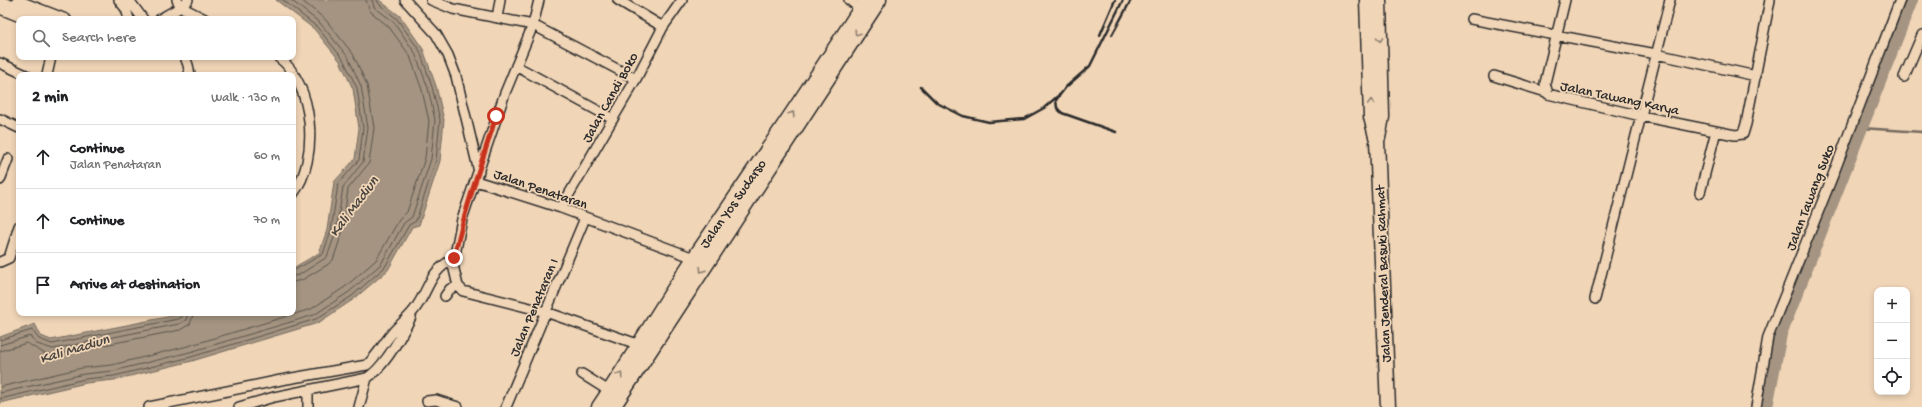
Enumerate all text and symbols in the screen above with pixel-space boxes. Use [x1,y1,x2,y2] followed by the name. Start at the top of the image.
[16,16,296,60] search box
[30,27,52,49] icon: search
[855,28,862,35] one-way arrow
[62,29,136,47] text: Search here
[1376,36,1384,42] one-way arrow
[579,50,643,146] street label: Jalan Candi Boko
[1559,79,1682,121] street label: Jalan Tawang Karya
[32,88,68,108] text: 2 min
[211,91,280,106] text: Walk · 130 m
[1366,99,1375,105] one-way arrow
[487,107,505,125] route start
[787,111,795,118] one-way arrow
[70,140,124,158] text: Continue
[1783,142,1839,253] street label: Jalan Tawang Suko
[32,146,54,168] icon: ahead
[254,149,280,164] text: 60 m
[697,157,771,252] street label: Jalan Yos Sudarso
[70,158,161,173] text: Jalan Penataran
[491,166,590,215] street label: Jalan Penataran
[326,172,384,241] water label: Kali Madiun
[1373,184,1396,363] street label: Jalan Jenderal Basuki Rahmat
[32,210,54,232] icon: ahead
[70,212,124,230] text: Continue
[254,213,280,228] text: 70 m
[445,249,463,267] route end
[507,256,564,360] street label: Jalan Penataran I
[699,266,706,273] one-way arrow
[32,274,54,296] icon: arrive
[70,276,200,294] text: Arrive at destination
[1874,287,1910,395] map controls
[1874,287,1910,323] button: +
[1874,323,1910,359] button: −
[38,331,112,369] water label: Kali Madiun
[1874,359,1910,395] button: locate
[616,372,623,379] one-way arrow

